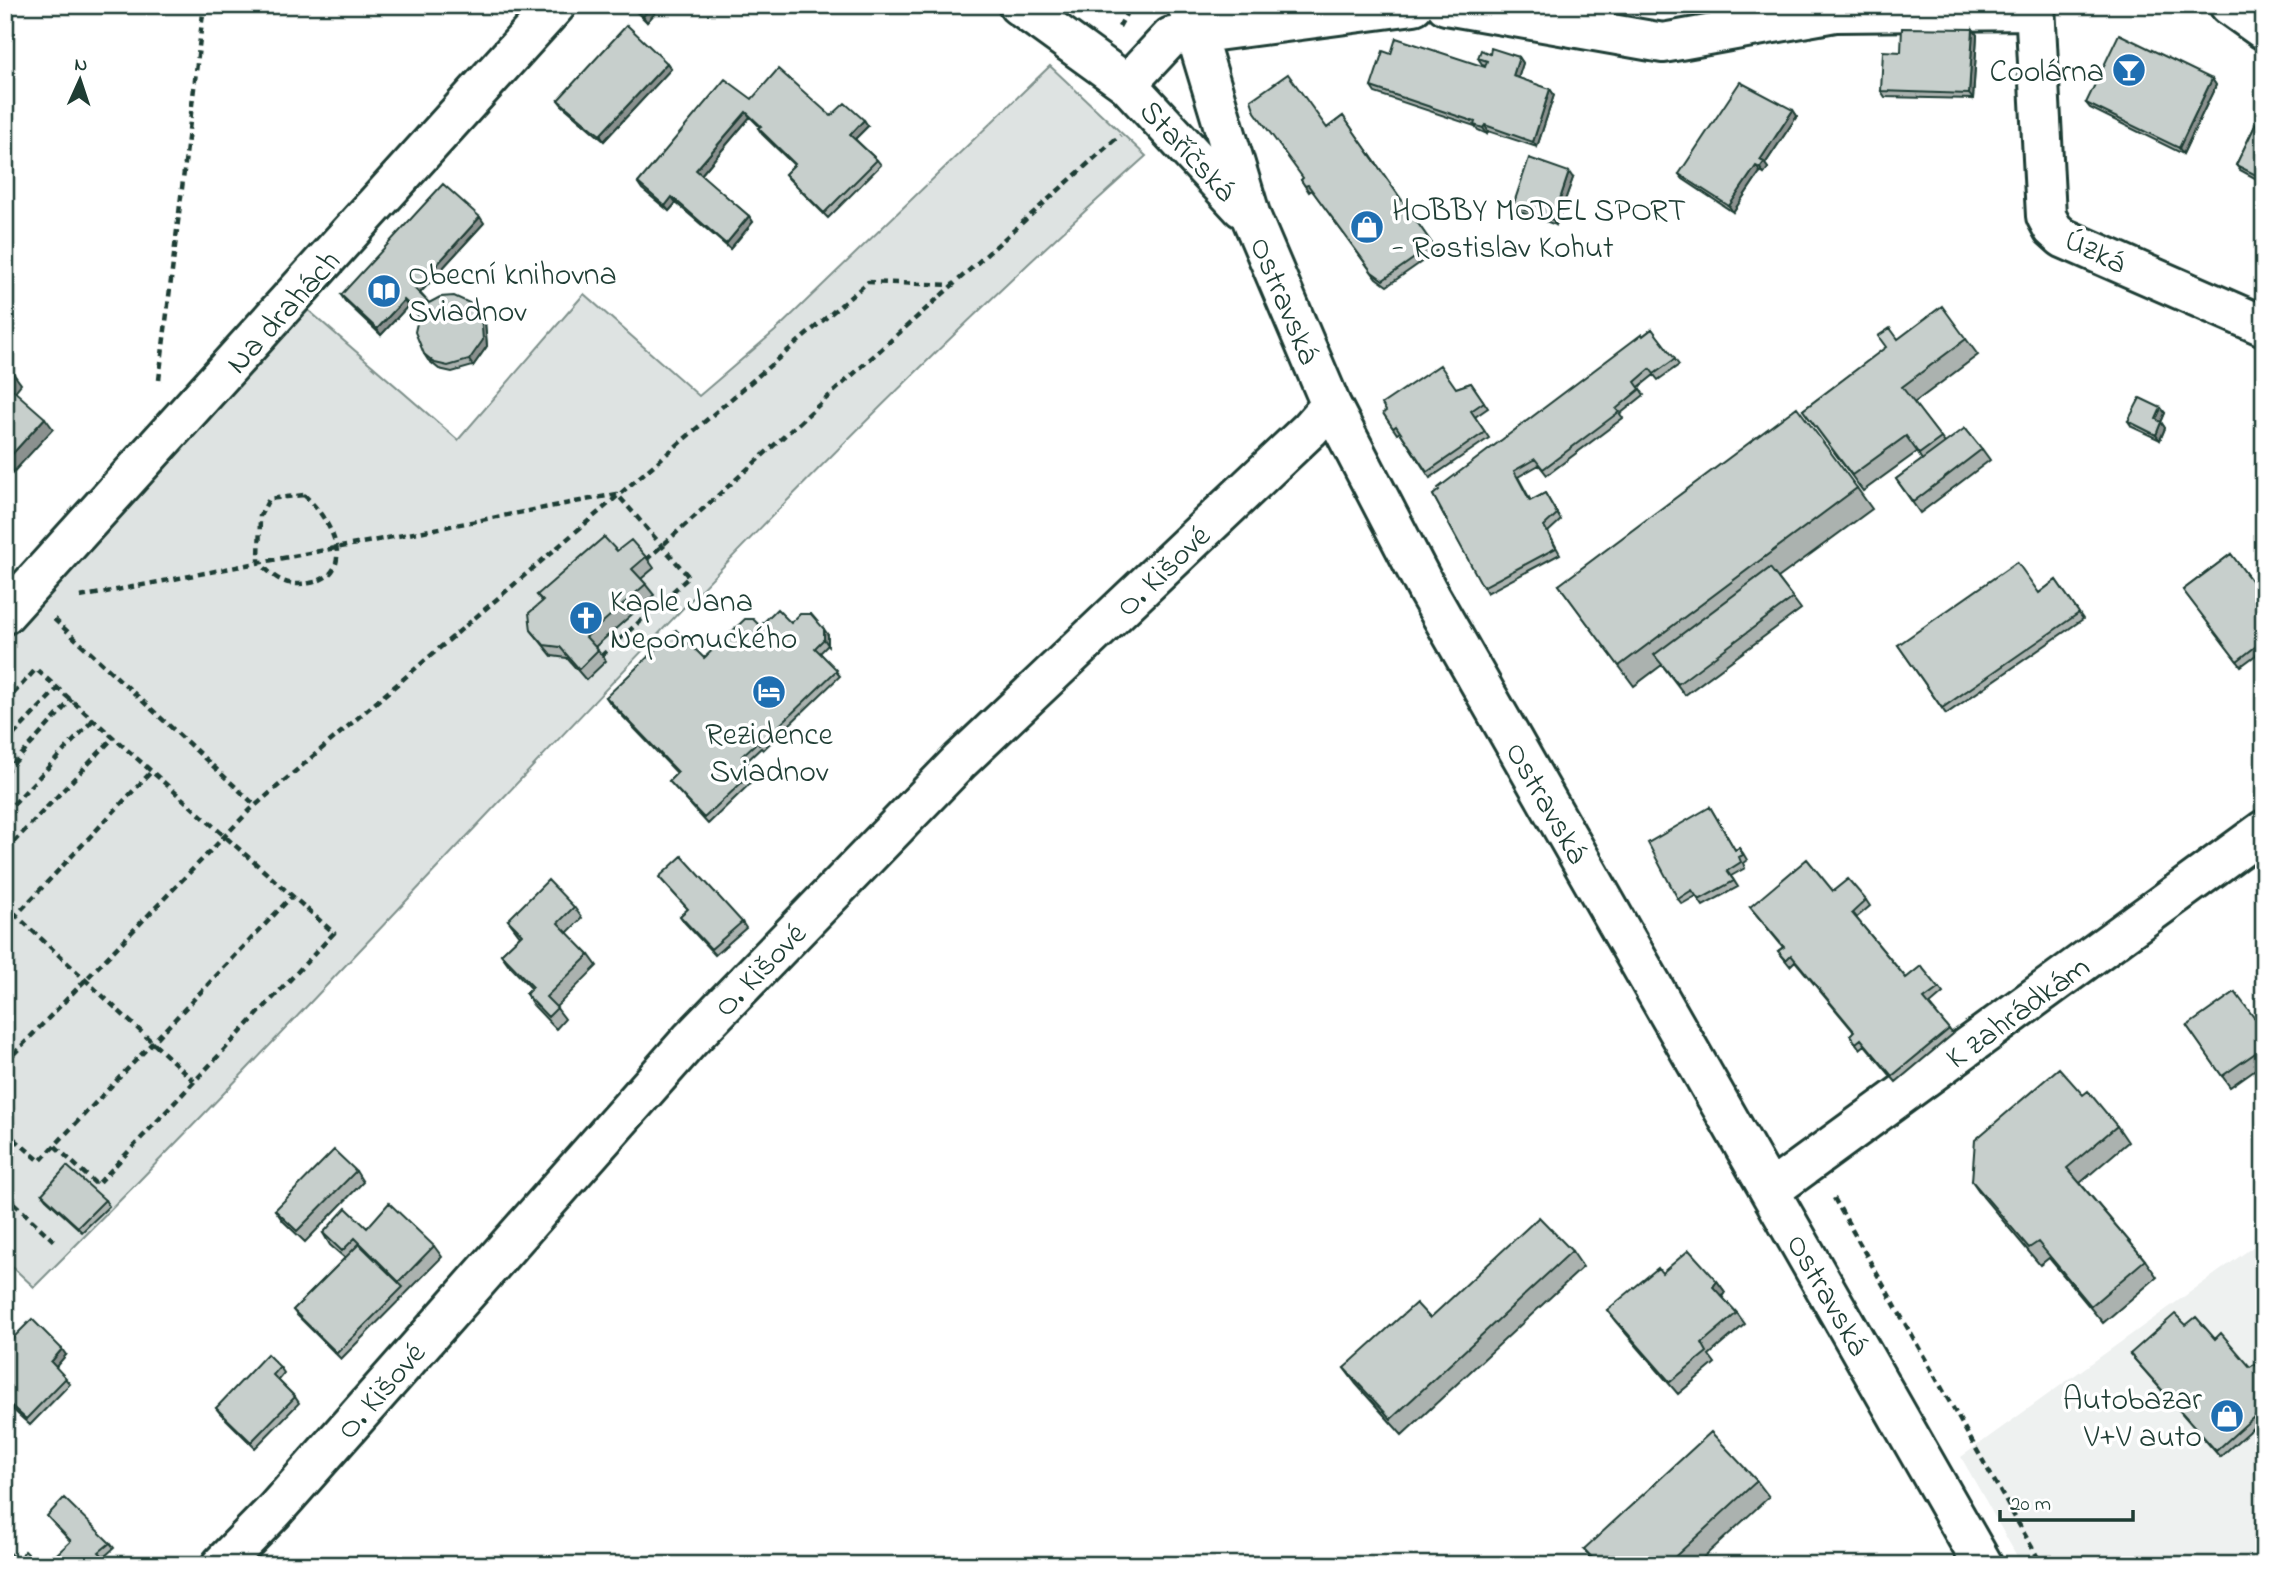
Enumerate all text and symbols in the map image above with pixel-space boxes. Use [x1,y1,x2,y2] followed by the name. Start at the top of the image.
[46,46,116,116] north arrow
[1990,50,2104,97] place label: Coolárna
[2110,51,2148,89] bar icon: Coolárna
[74,52,88,79] text: N
[1127,91,1246,214] street label: Staříčská
[1392,189,1686,273] place label: HOBBY MODEL SPORT - Rostislav Kohut
[1348,208,1386,246] shop icon: HOBBY MODEL SPORT - Rostislav Kohut
[2055,218,2133,288] street label: Úzká
[1235,230,1331,372] street label: Ostravská
[216,241,353,386] street label: Na drahách
[408,253,617,337] place label: Obecní knihovna Sviadnov
[365,272,403,310] library icon: Obecní knihovna Sviadnov
[1106,515,1223,630] street label: O. Kišové
[610,580,797,664] place label: Kaple Jana Nepomuckého
[567,599,605,637] church icon: Kaple Jana Nepomuckého
[750,673,788,711] hotel icon: Rezidence Sviadnov
[705,713,834,797] place label: Rezidence Sviadnov
[1491,734,1599,874] street label: Ostravská
[704,913,819,1030] street label: O. Kišové
[1937,945,2101,1082] street label: K zahrádkám
[1772,1226,1880,1366] street label: Ostravská
[327,1332,439,1452] street label: O. Kišové
[2063,1378,2202,1462] place label: Autobazar V+V auto
[2208,1397,2246,1435] shop icon: Autobazar V+V auto
[2000,1479,2132,1523] scale bar
[2010,1490,2051,1520] text: 20 m

